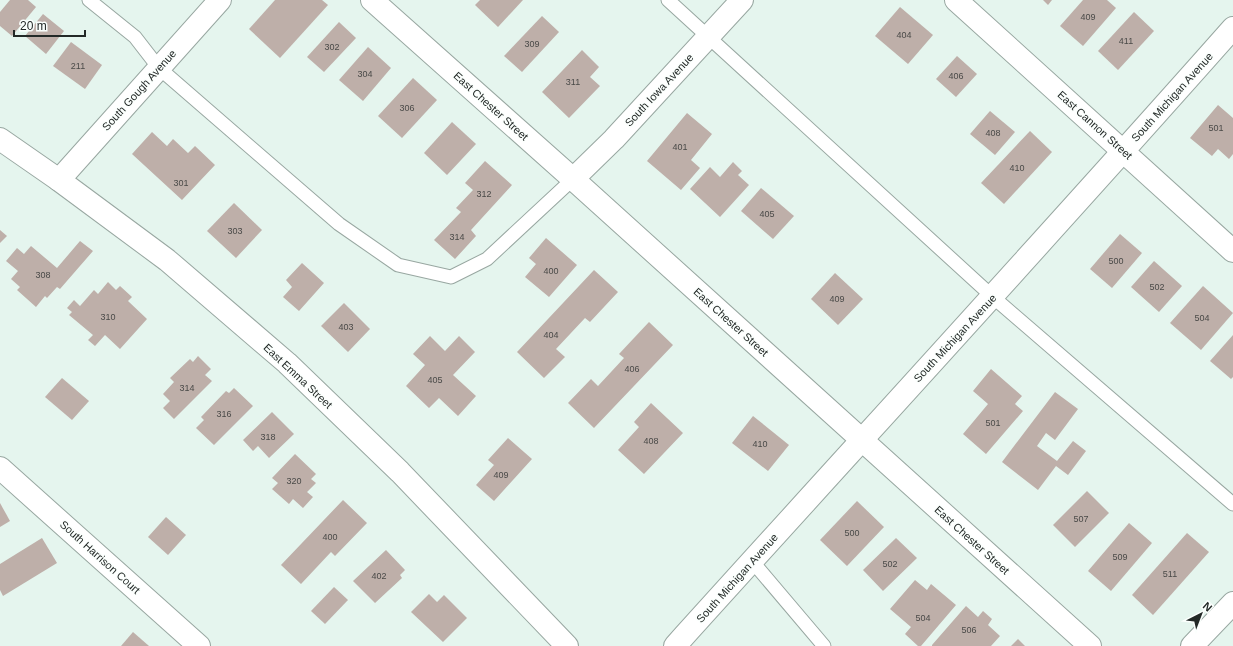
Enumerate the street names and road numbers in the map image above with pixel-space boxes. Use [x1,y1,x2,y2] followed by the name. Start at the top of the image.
[100,47,178,133] street label: South Gough Avenue
[1129,50,1215,144] street label: South Michigan Avenue
[622,51,696,129] street label: South Iowa Avenue
[451,69,531,143] street label: East Chester Street
[1055,88,1135,162] street label: East Cannon Street
[691,285,771,359] street label: East Chester Street
[911,292,999,384] street label: South Michigan Avenue
[261,341,335,411] street label: East Emma Street
[932,503,1012,577] street label: East Chester Street
[58,518,142,596] street label: South Harrison Court
[694,531,780,625] street label: South Michigan Avenue

